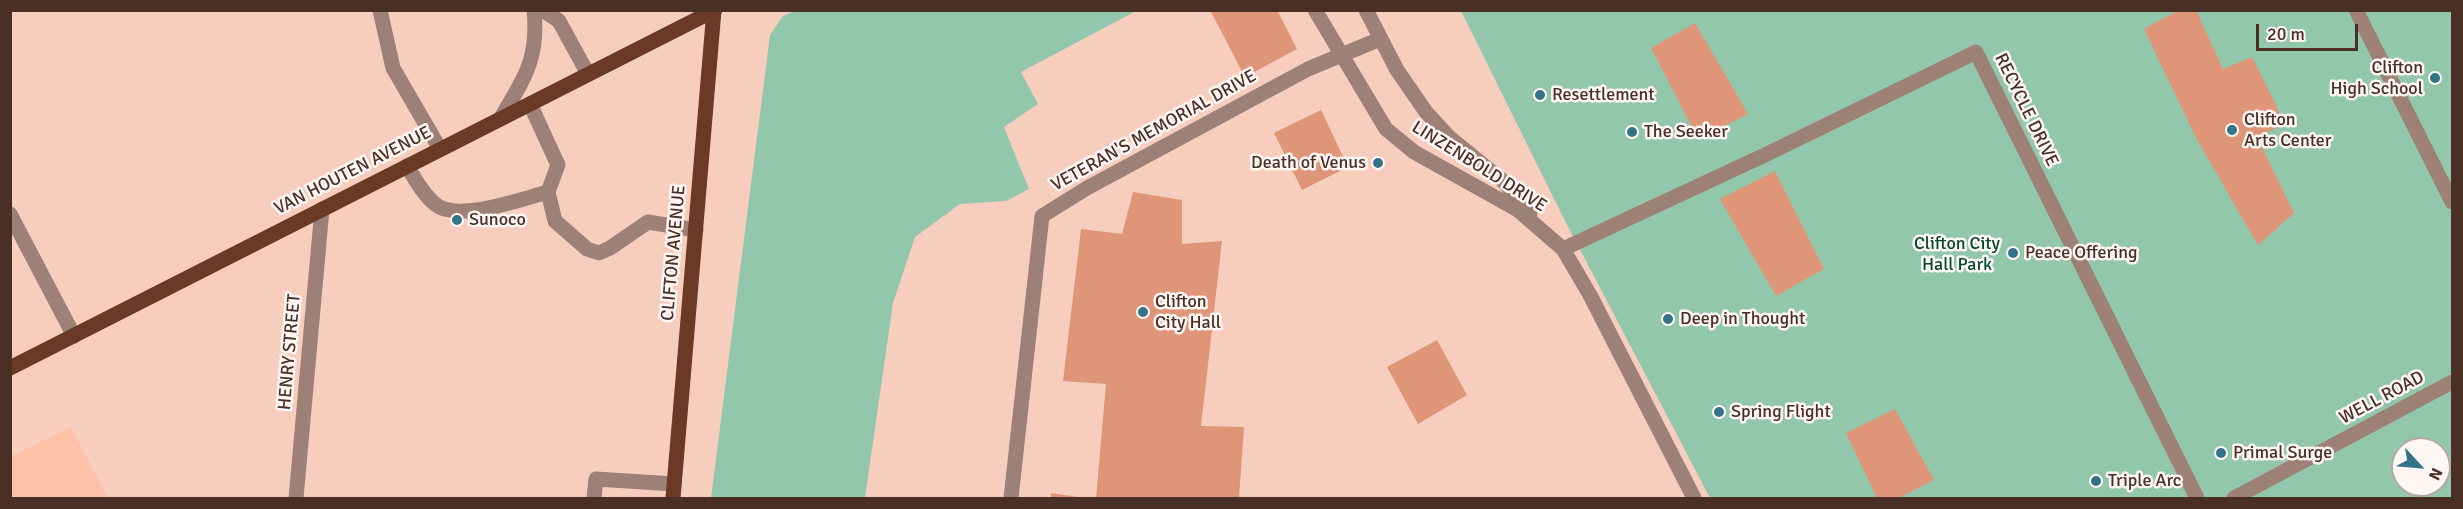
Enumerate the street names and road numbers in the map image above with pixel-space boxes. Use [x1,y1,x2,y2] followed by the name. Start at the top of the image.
[1989,50,2063,170] street label: RECYCLE DRIVE
[1048,66,1260,196] street label: VETERAN'S MEMORIAL DRIVE
[1408,117,1550,217] street label: LINZENBOLD DRIVE
[271,122,435,220] street label: VAN HOUTEN AVENUE
[657,184,691,322] street label: CLIFTON AVENUE
[274,293,306,411] street label: HENRY STREET
[2336,367,2428,429] street label: WELL ROAD

